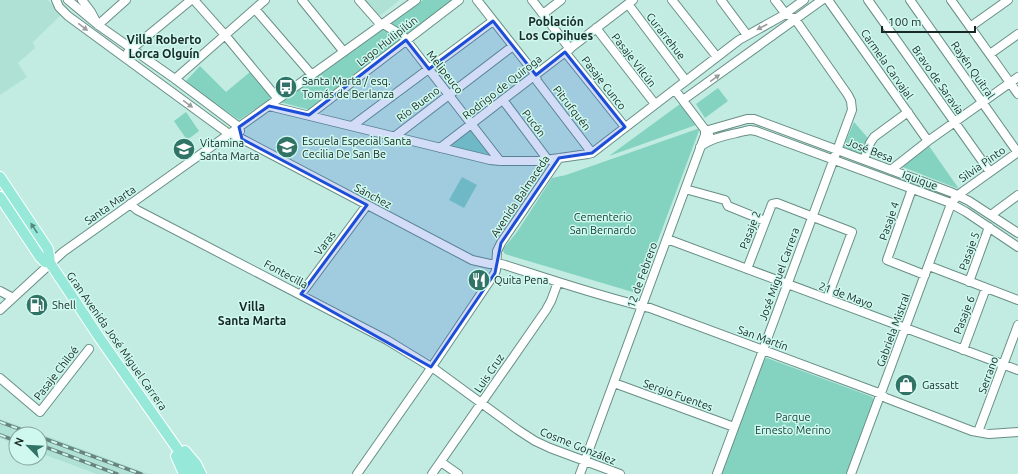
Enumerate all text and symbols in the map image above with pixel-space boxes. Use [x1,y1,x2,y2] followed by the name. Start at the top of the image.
[882,8,975,34] scale bar
[644,10,688,62] street label: Curarrehue
[354,14,420,68] street label: Lago Huilipilún
[519,15,593,42] district label: Población Los Copihues
[888,15,921,28] text: 100 m
[77,23,88,31] one-way arrow
[756,24,768,30] one-way arrow
[858,27,916,101] street label: Carmela Carvajal
[609,31,659,89] street label: Pasaje Vilcún
[126,33,202,60] district label: Villa Roberto Lorca Olguín
[949,39,997,101] street label: Rayén Quitral
[910,43,966,117] street label: Bravo de Saravia
[424,48,466,96] street label: Melipeuco
[460,52,544,122] street label: Rodrigo de Quiroga
[579,54,629,112] street label: Pasaje Cunco
[273,74,299,100] bus stop icon: Santa Marta / esq. Tomás de Berlanza
[710,74,720,82] one-way arrow
[302,75,394,100] place label: Santa Marta / esq. Tomás de Berlanza
[551,83,593,133] street label: Pitrufquén
[394,84,442,124] street label: Río Bueno
[182,100,193,108] one-way arrow
[520,107,548,139] street label: Pucón
[274,134,300,160] school or university icon: Escuela Especial Santa Cecilia De San Be
[302,135,411,160] place label: Escuela Especial Santa Cecilia De San Be
[171,136,197,162] school or university icon: Vitamina Santa Marta
[845,136,895,164] street label: José Besa
[200,137,260,162] place label: Vitamina Santa Marta
[957,144,1007,184] street label: Silvia Pinto
[488,153,552,239] street label: Avenida Balmaceda
[901,168,939,192] street label: Iquique
[352,181,394,211] street label: Sánchez
[82,183,138,227] street label: Santa Marta
[877,200,901,242] street label: Pasaje 4
[737,209,763,251] street label: Pasaje 2
[570,211,636,236] park label: Cementerio San Bernardo
[30,223,38,233] one-way arrow
[757,226,801,322] street label: José Miguel Carrera
[312,228,338,257] street label: Varas
[957,230,981,272] street label: Pasaje 5
[625,240,659,310] street label: 12 de Febrero
[262,257,310,291] street label: Fontecilla
[466,267,492,293] restaurant icon: Quita Pena
[64,270,170,412] street label: Gran Avenida José Miguel Carrera
[494,274,548,286] place label: Quita Pena
[817,280,875,310] street label: 21 de Mayo
[874,291,912,368] street label: Gabriela Mistral
[24,292,50,318] fuel station icon: Shell
[951,294,977,336] street label: Pasaje 6
[52,299,76,311] place label: Shell
[218,300,286,327] district label: Villa Santa Marta
[736,323,790,353] street label: San Martín
[31,344,81,402] street label: Pasaje Chiloé
[472,351,506,395] street label: Luis Cruz
[976,355,1000,395] street label: Serrano
[893,372,919,398] shop icon: Gassatt
[641,377,715,413] street label: Sergio Fuentes
[922,379,959,391] place label: Gassatt
[755,411,831,436] park label: Parque Ernesto Merino
[538,425,618,467] street label: Cosme González
[8,426,48,466] north arrow
[12,436,26,448] text: N

